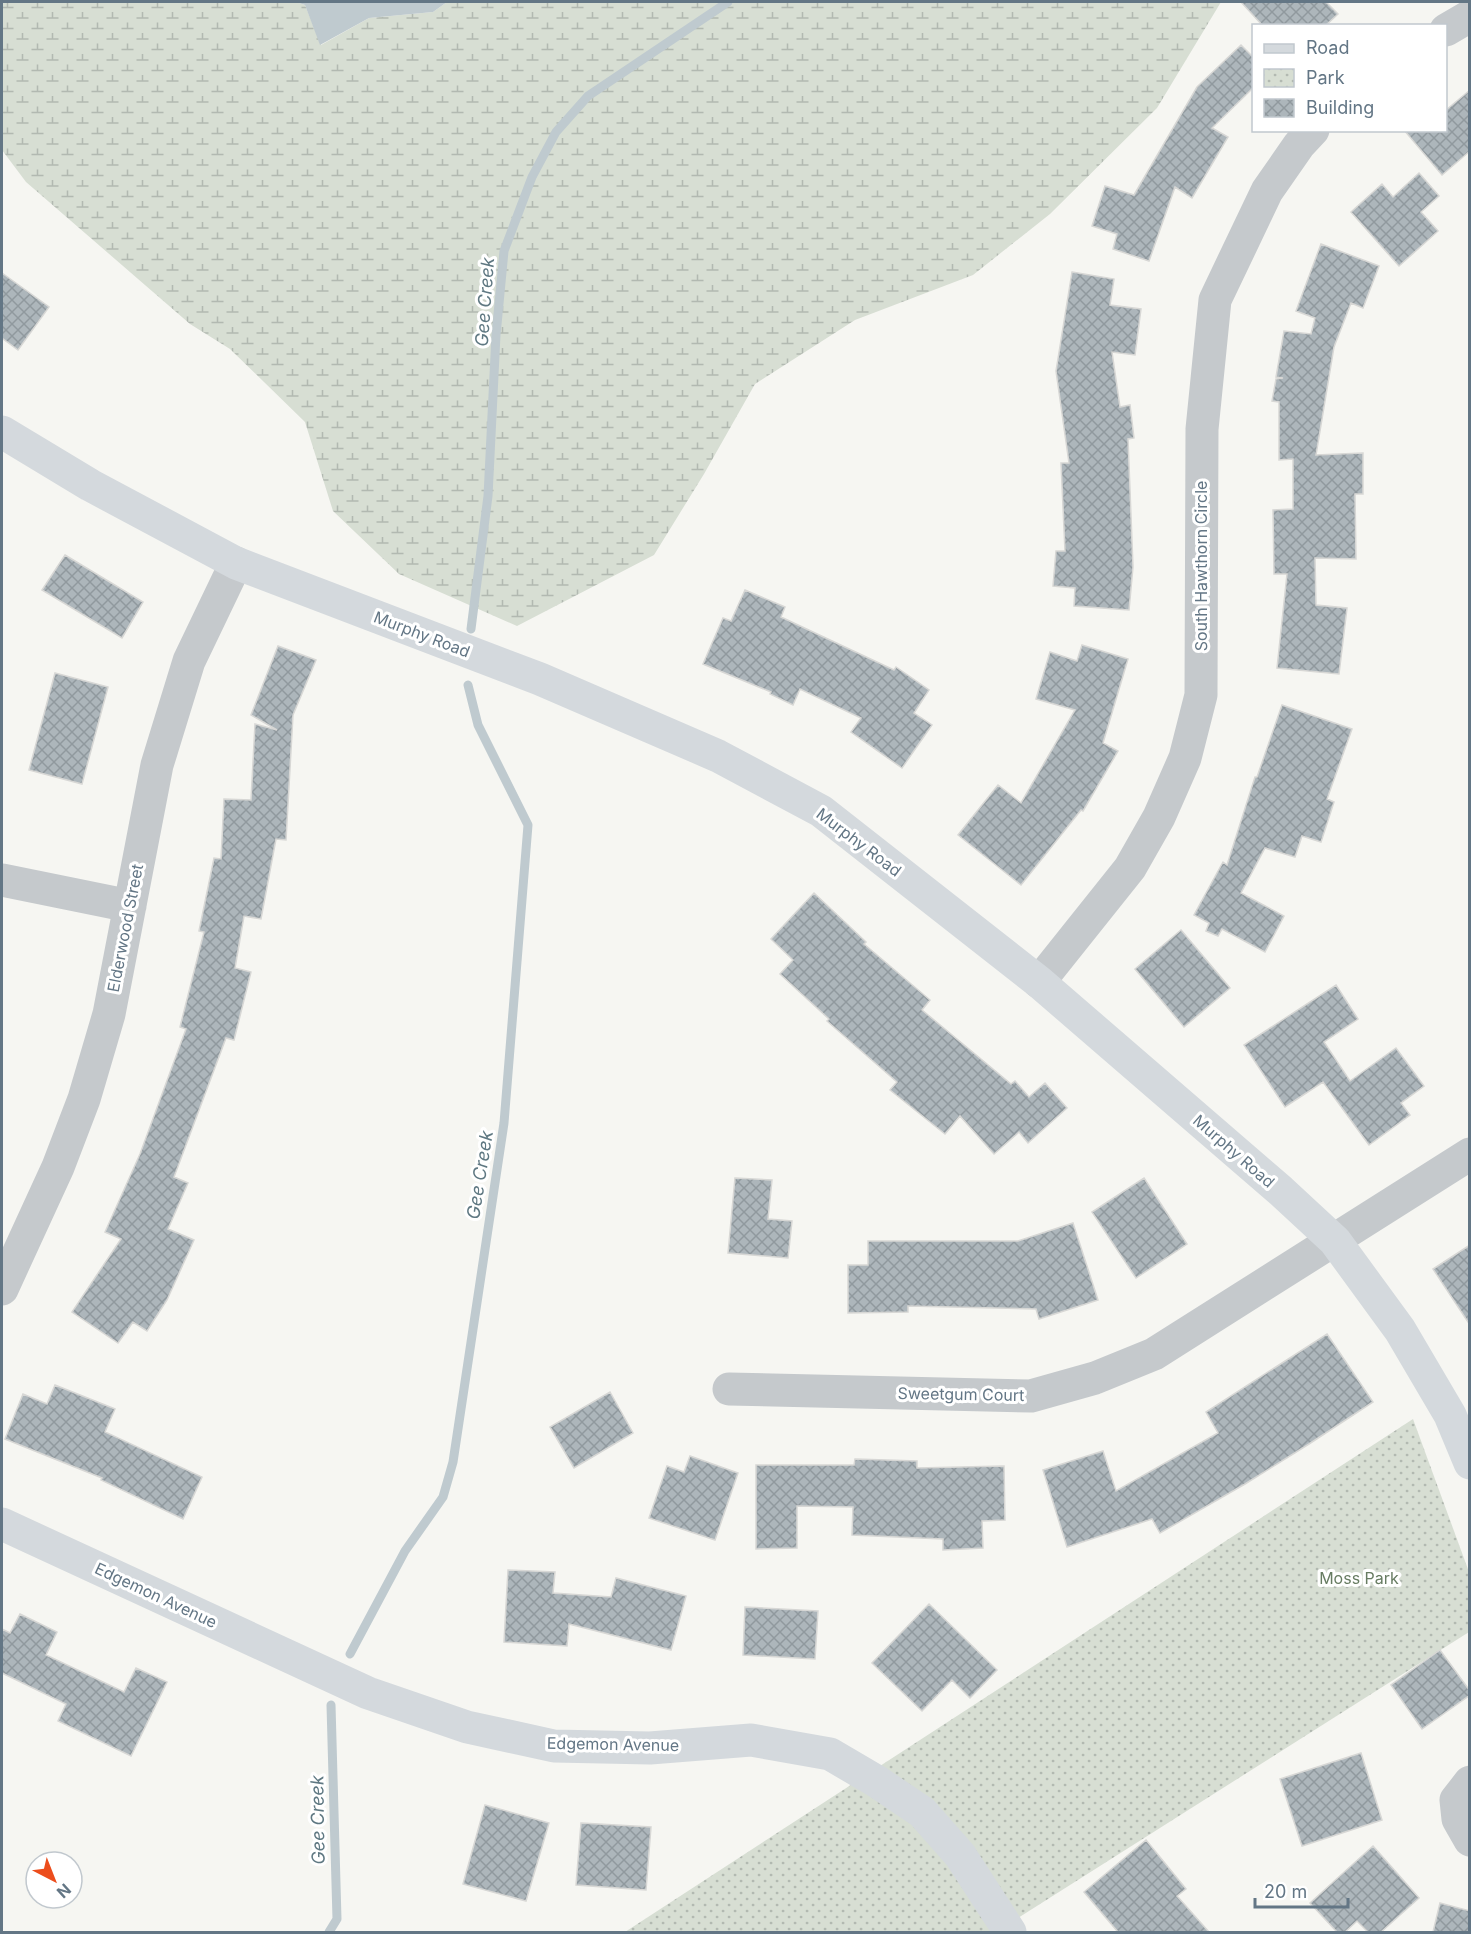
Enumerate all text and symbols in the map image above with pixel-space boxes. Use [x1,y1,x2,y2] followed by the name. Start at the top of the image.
[1252,24,1447,132] legend
[1306,37,1349,58] text: Road
[1306,67,1345,88] text: Park
[1306,97,1374,118] text: Building
[471,256,498,347] water label: Gee Creek
[1191,481,1211,651] street label: South Hawthorn Circle
[371,607,473,661] street label: Murphy Road
[813,804,905,880] street label: Murphy Road
[103,862,147,994] street label: Elderwood Street
[1189,1110,1279,1192] street label: Murphy Road
[462,1128,497,1221] water label: Gee Creek
[897,1383,1025,1405] street label: Sweetgum Court
[92,1558,220,1632] street label: Edgemon Avenue
[1319,1568,1399,1588] park label: Moss Park
[547,1733,679,1755] street label: Edgemon Avenue
[306,1774,329,1865] water label: Gee Creek
[24,1850,84,1910] north arrow
[1255,1871,1348,1909] scale bar
[53,1880,75,1903] text: N
[1264,1881,1307,1902] text: 20 m

